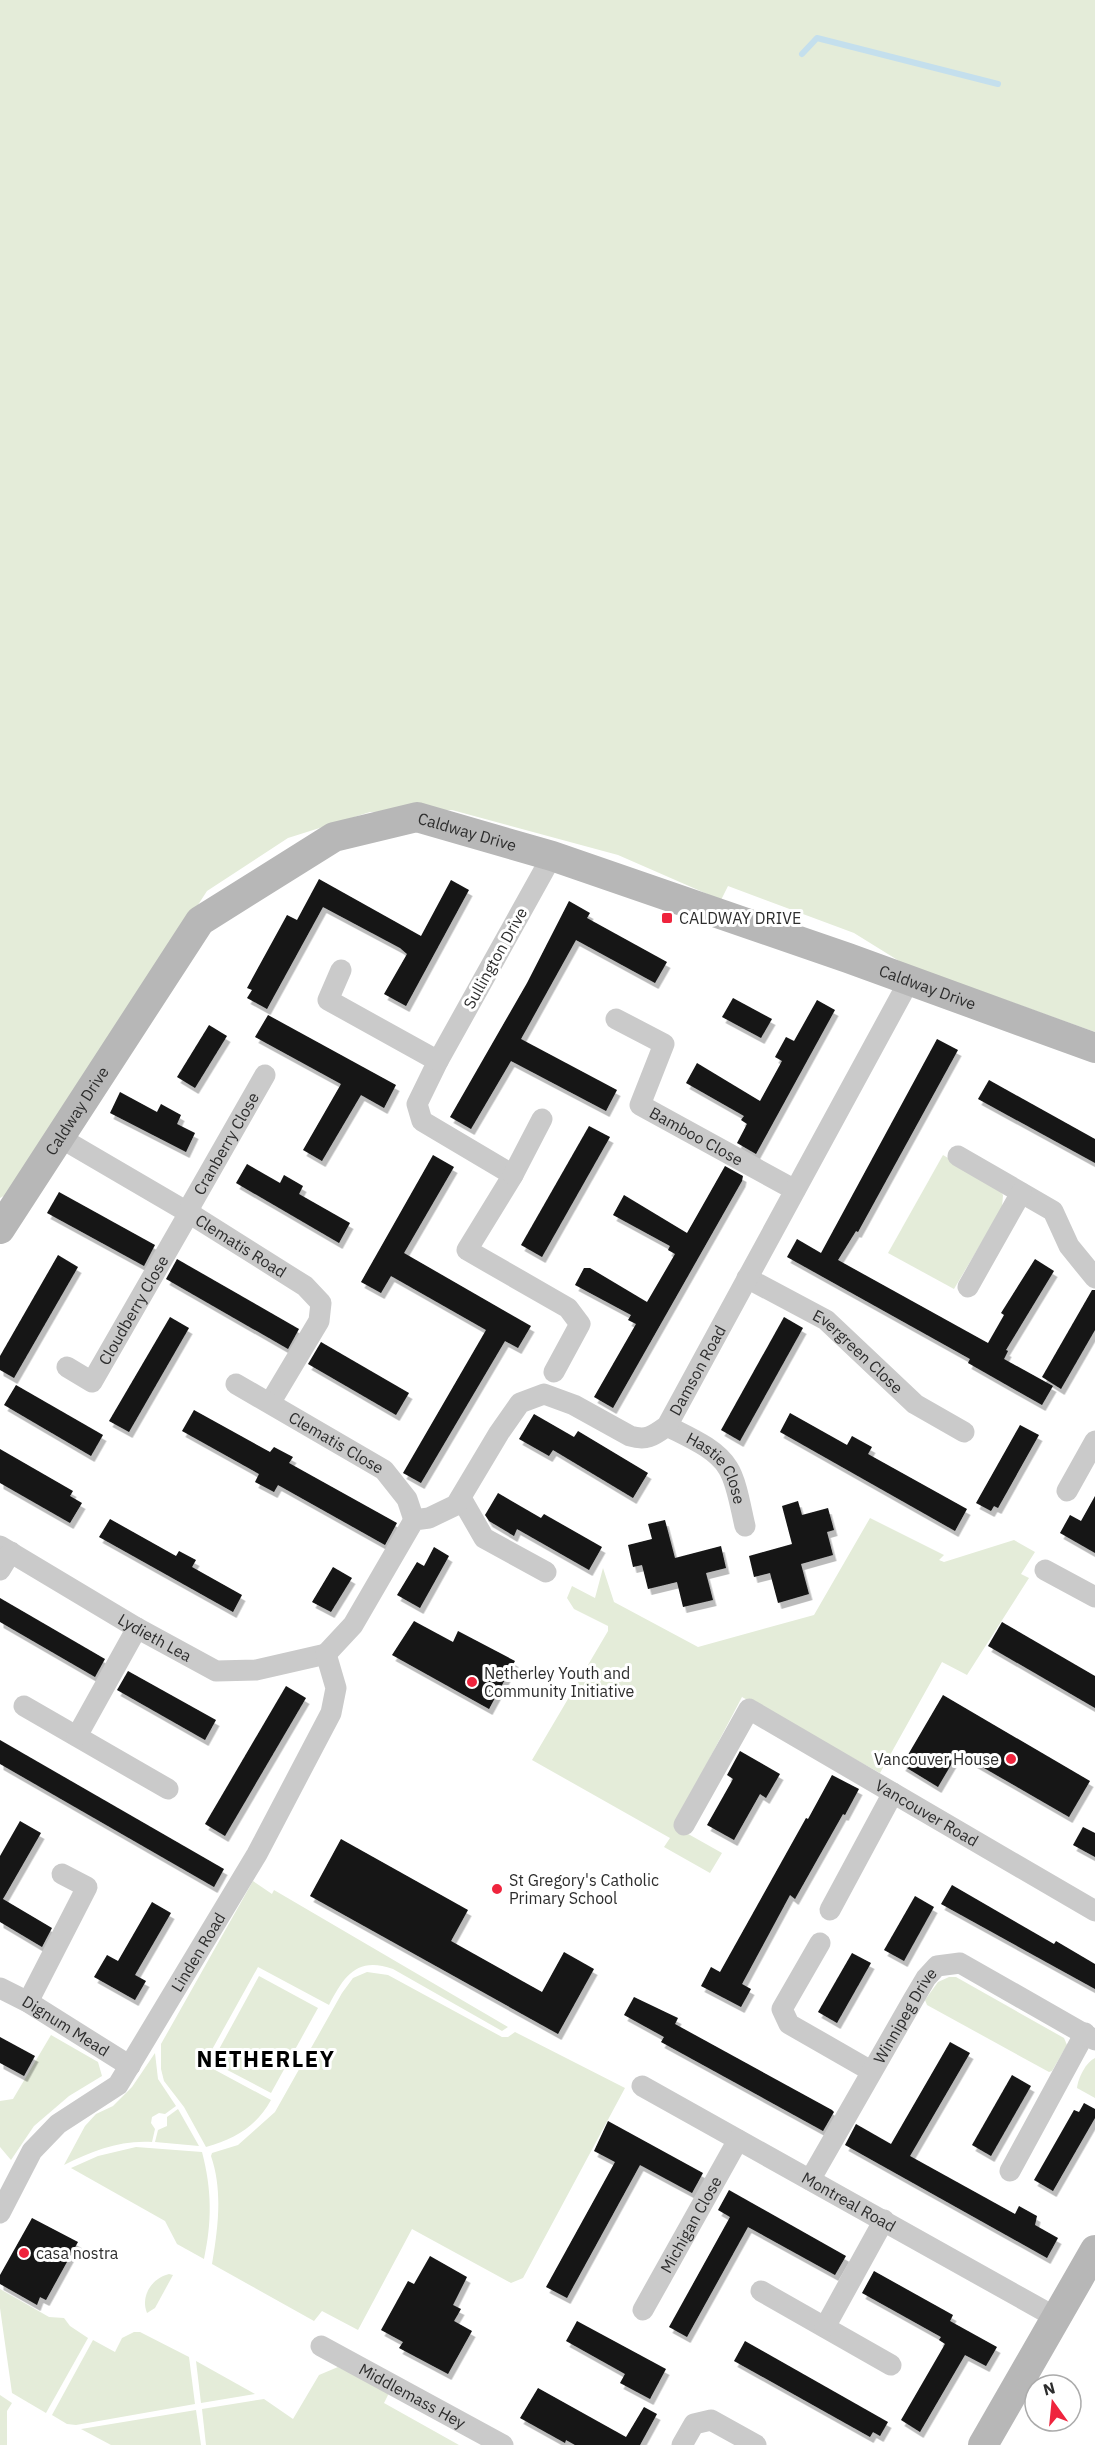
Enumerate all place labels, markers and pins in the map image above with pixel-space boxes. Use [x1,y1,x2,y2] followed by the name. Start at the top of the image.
[679,908,801,928] place label: CALDWAY DRIVE
[660,911,674,925] marker: CALDWAY DRIVE
[484,1663,634,1701] place label: Netherley Youth and Community Initiative
[465,1675,479,1689] marker: Netherley Youth and Community Initiative
[874,1749,999,1769] place label: Vancouver House
[1004,1752,1018,1766] marker: Vancouver House
[509,1870,659,1908] place label: St Gregory's Catholic Primary School
[490,1882,504,1896] marker: St Gregory's Catholic Primary School
[36,2243,119,2263] place label: casa nostra
[17,2246,31,2260] marker: casa nostra

